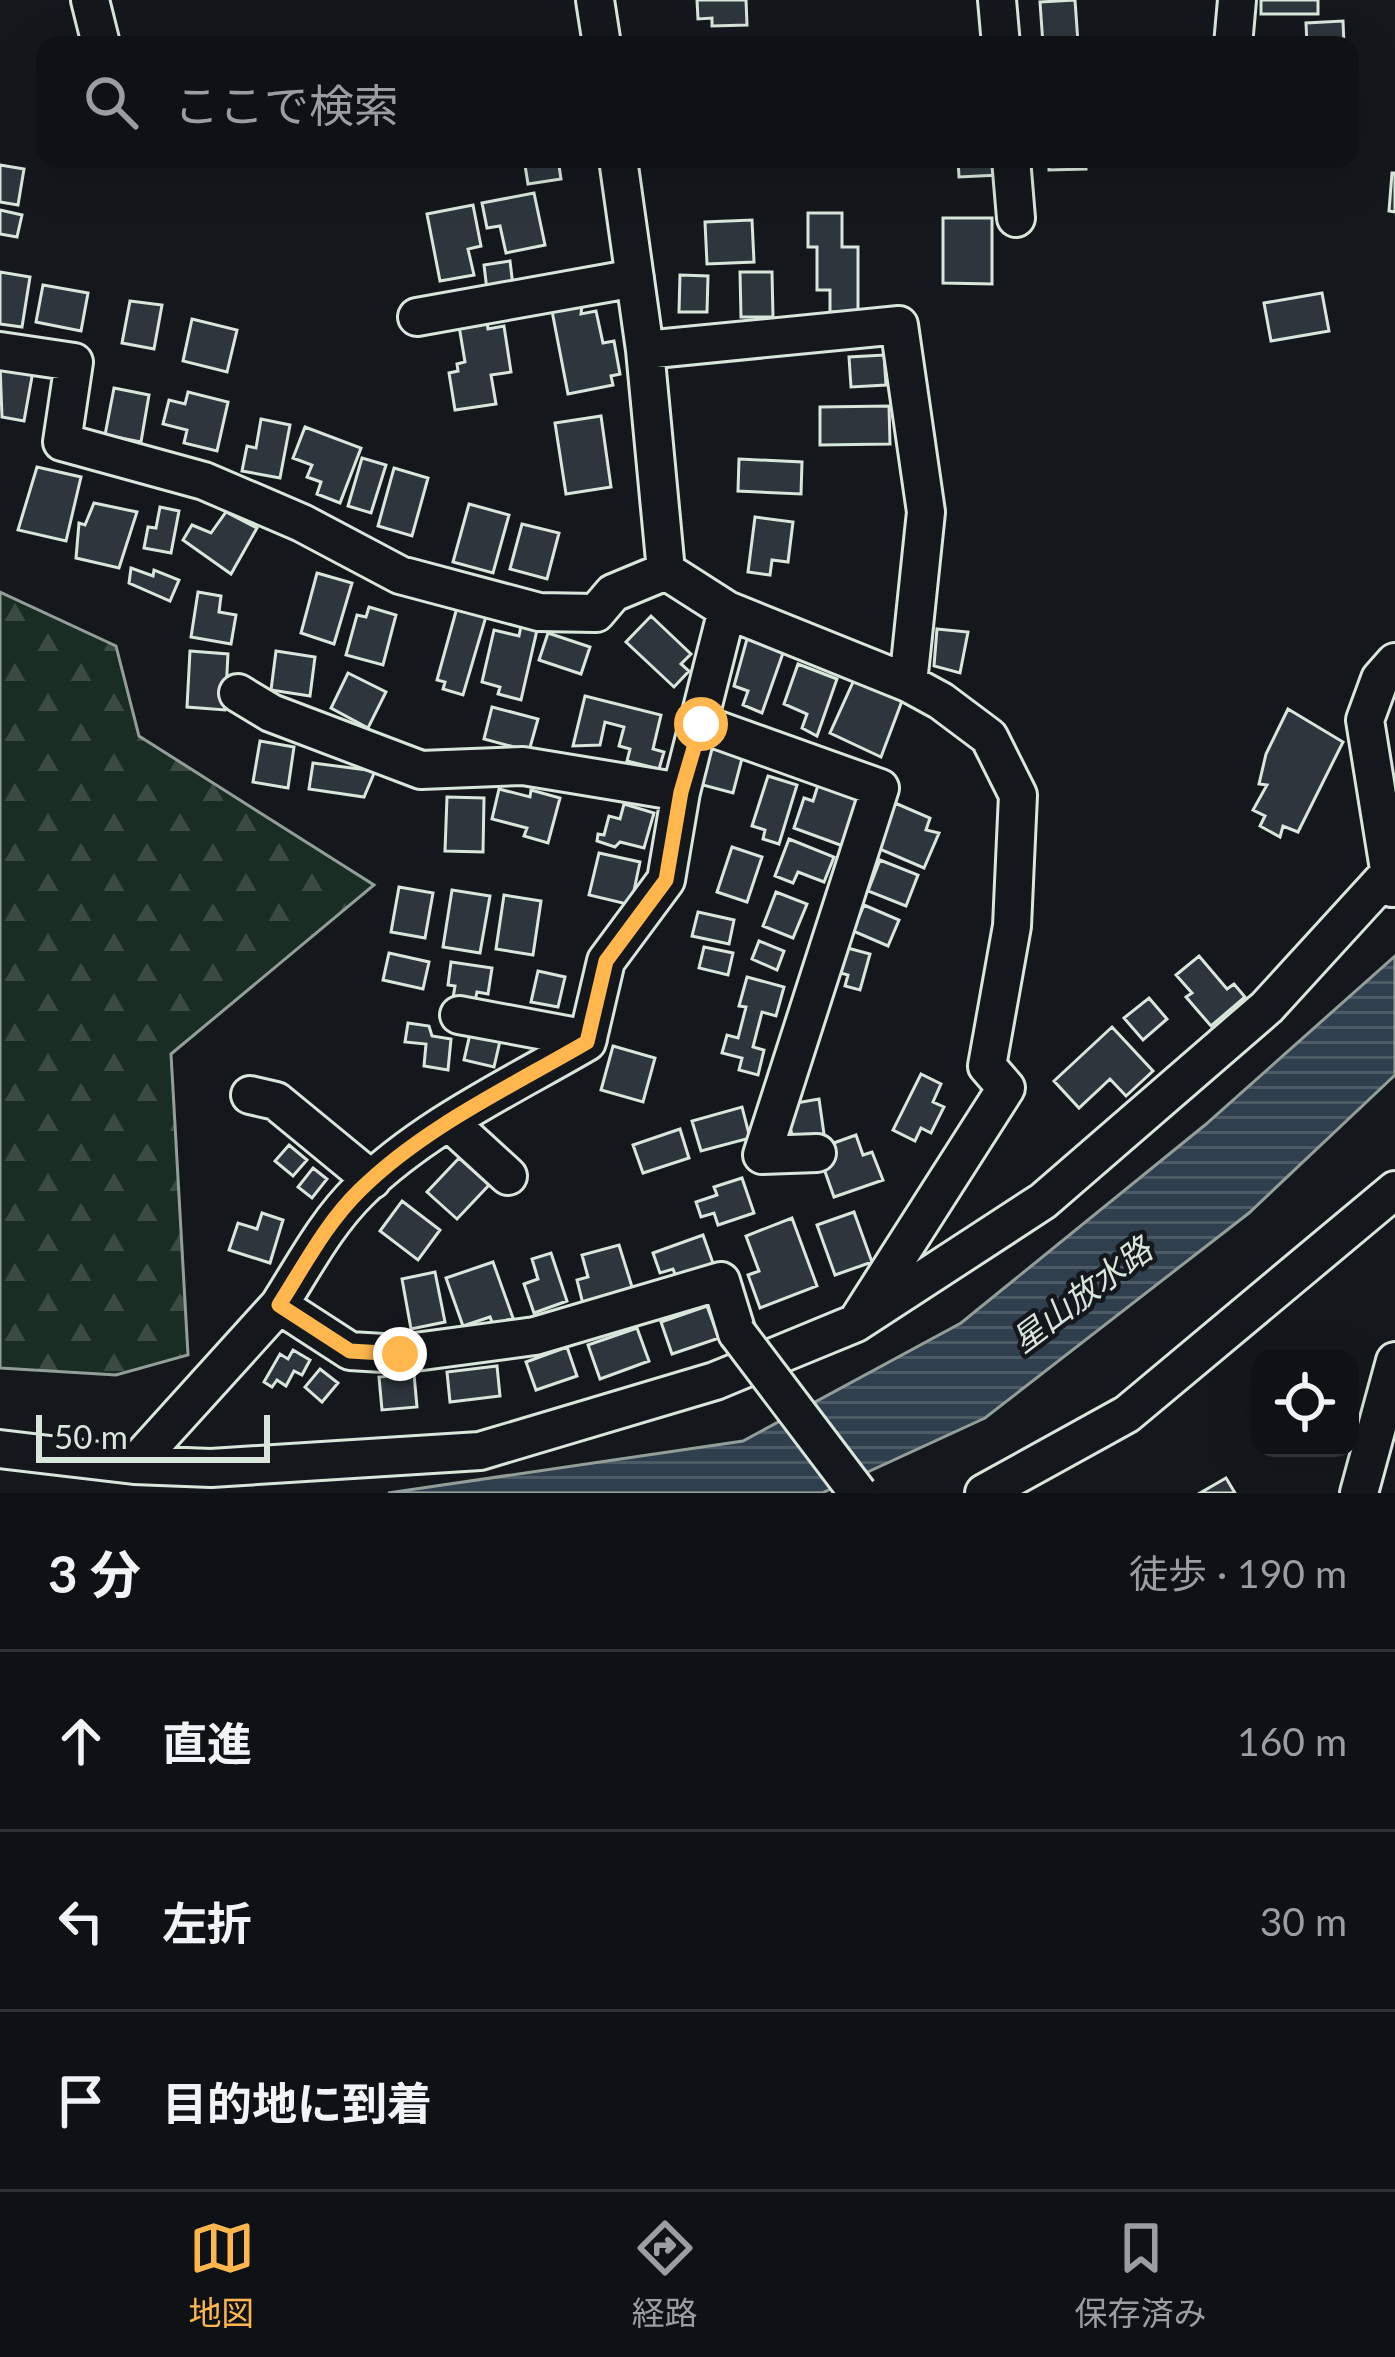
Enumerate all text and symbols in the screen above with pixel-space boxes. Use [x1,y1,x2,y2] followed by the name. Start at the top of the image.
[36,36,1359,168] search box
[78,69,144,135] icon: search
[174,78,399,132] text: ここで検索
[674,697,728,751] route start
[1003,1227,1161,1360] water label: 星山放水路
[373,1327,427,1381] route end
[1251,1349,1359,1457] map controls
[1251,1349,1359,1457] button: locate
[36,1409,270,1462] scale bar
[54,1416,128,1456] text: 50 m
[48,1543,141,1604] text: 3 分
[1129,1550,1347,1596] text: 徒歩 · 190 m
[48,1708,114,1774] icon: ahead
[162,1716,252,1770] text: 直進
[1237,1718,1347,1764] text: 160 m
[48,1888,114,1954] icon: left
[162,1896,252,1950] text: 左折
[1260,1898,1347,1944] text: 30 m
[48,2068,114,2134] icon: arrive
[162,2076,432,2130] text: 目的地に到着
[189,2215,255,2335] tab: 地図
[632,2215,698,2335] tab: 経路
[1075,2215,1207,2335] tab: 保存済み

